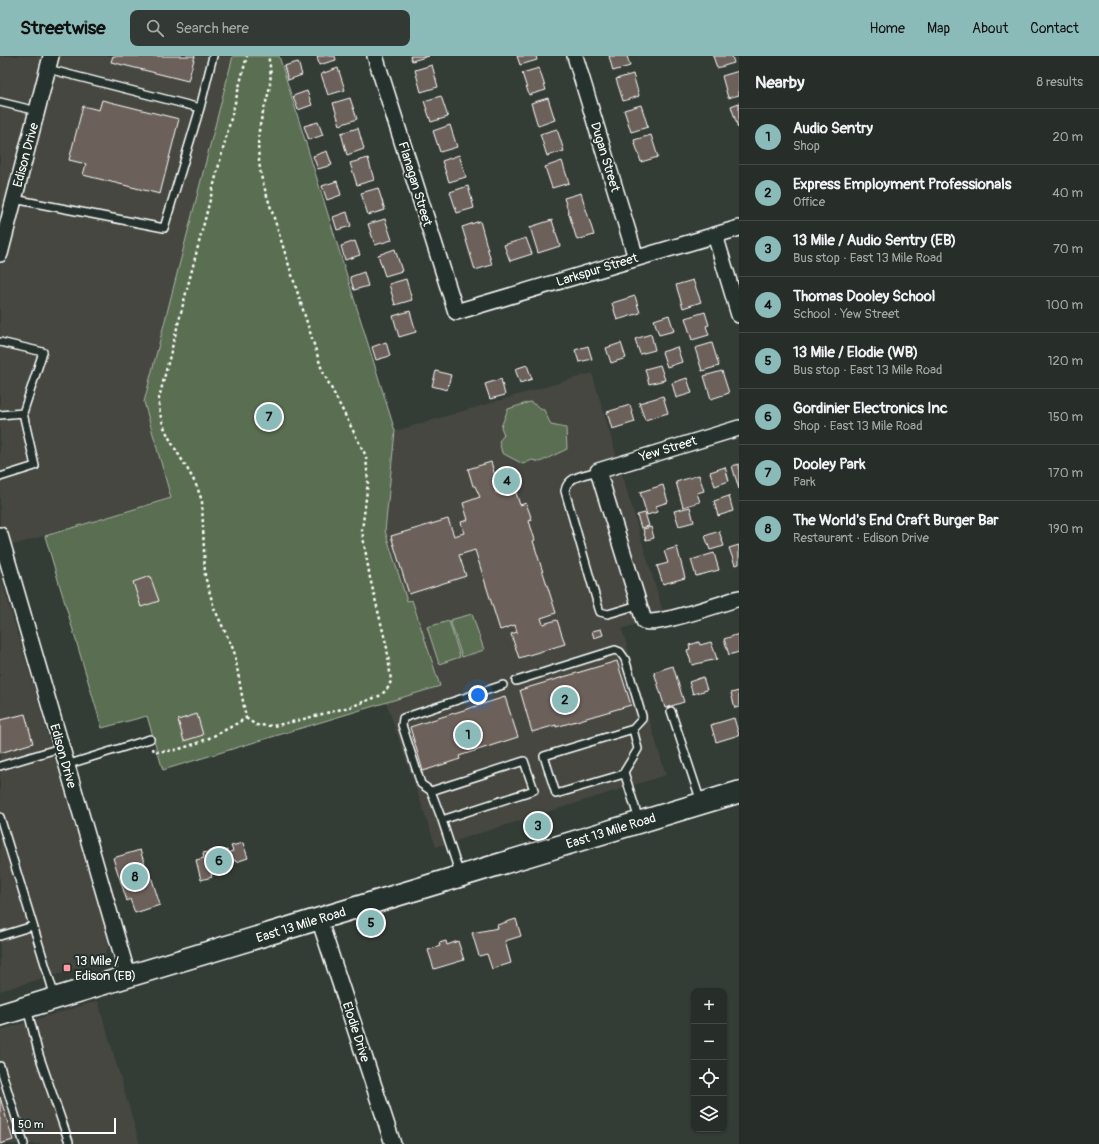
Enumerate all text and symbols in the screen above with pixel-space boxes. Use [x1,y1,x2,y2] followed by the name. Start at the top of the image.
[130,10,410,46] search box
[20,16,106,40] text: Streetwise
[144,17,166,39] icon: search
[176,19,249,38] text: Search here
[870,20,905,37] text: Home
[927,20,950,37] text: Map
[972,20,1008,37] text: About
[1030,20,1079,37] text: Contact
[755,72,804,93] text: Nearby
[1037,74,1083,90] text: 8 results
[793,119,873,138] text: Audio Sentry
[10,120,42,189] street label: Edison Drive
[587,120,623,195] street label: Dugan Street
[765,129,771,145] text: 1
[1052,129,1083,145] text: 20 m
[793,138,820,154] text: Shop
[395,140,436,229] street label: Flanagan Street
[793,175,1011,194] text: Express Employment Professionals
[764,185,772,201] text: 2
[1052,185,1083,201] text: 40 m
[793,194,825,210] text: Office
[793,231,956,250] text: 13 Mile / Audio Sentry (EB)
[764,241,772,257] text: 3
[1053,241,1083,257] text: 70 m
[554,250,641,290] street label: Larkspur Street
[793,250,942,266] text: Bus stop · East 13 Mile Road
[793,287,935,306] text: Thomas Dooley School
[764,297,772,313] text: 4
[1046,297,1083,313] text: 100 m
[793,306,900,322] text: School · Yew Street
[793,343,918,362] text: 13 Mile / Elodie (WB)
[764,353,772,369] text: 5
[1047,353,1083,369] text: 120 m
[793,362,942,378] text: Bus stop · East 13 Mile Road
[793,399,948,418] text: Gordinier Electronics Inc
[256,402,282,432] pin: 7
[764,409,772,425] text: 6
[1048,409,1083,425] text: 150 m
[793,418,923,434] text: Shop · East 13 Mile Road
[636,432,699,466] street label: Yew Street
[793,455,865,474] text: Dooley Park
[765,465,771,481] text: 7
[1048,465,1083,481] text: 170 m
[494,466,520,496] pin: 4
[793,474,816,490] text: Park
[793,511,999,530] text: The World's End Craft Burger Bar
[765,521,771,537] text: 8
[1048,521,1083,537] text: 190 m
[793,530,929,546] text: Restaurant · Edison Drive
[468,685,488,705] your location
[552,685,578,715] pin: 2
[455,720,481,750] pin: 1
[46,722,80,791] street label: Edison Drive
[564,810,658,852] street label: East 13 Mile Road
[525,811,551,841] pin: 3
[206,846,232,876] pin: 6
[122,862,148,892] pin: 8
[254,904,348,946] street label: East 13 Mile Road
[358,908,384,938] pin: 5
[75,953,136,984] place label: 13 Mile / Edison (EB)
[62,963,72,973] marker: 13 Mile / Edison (EB)
[691,988,727,1132] map controls
[691,988,727,1024] button: +
[339,1000,373,1065] street label: Elodie Drive
[691,1024,727,1060] button: −
[691,1060,727,1096] button: locate
[691,1096,727,1132] button: layers
[12,1116,116,1135] scale bar
[18,1118,44,1131] text: 50 m

